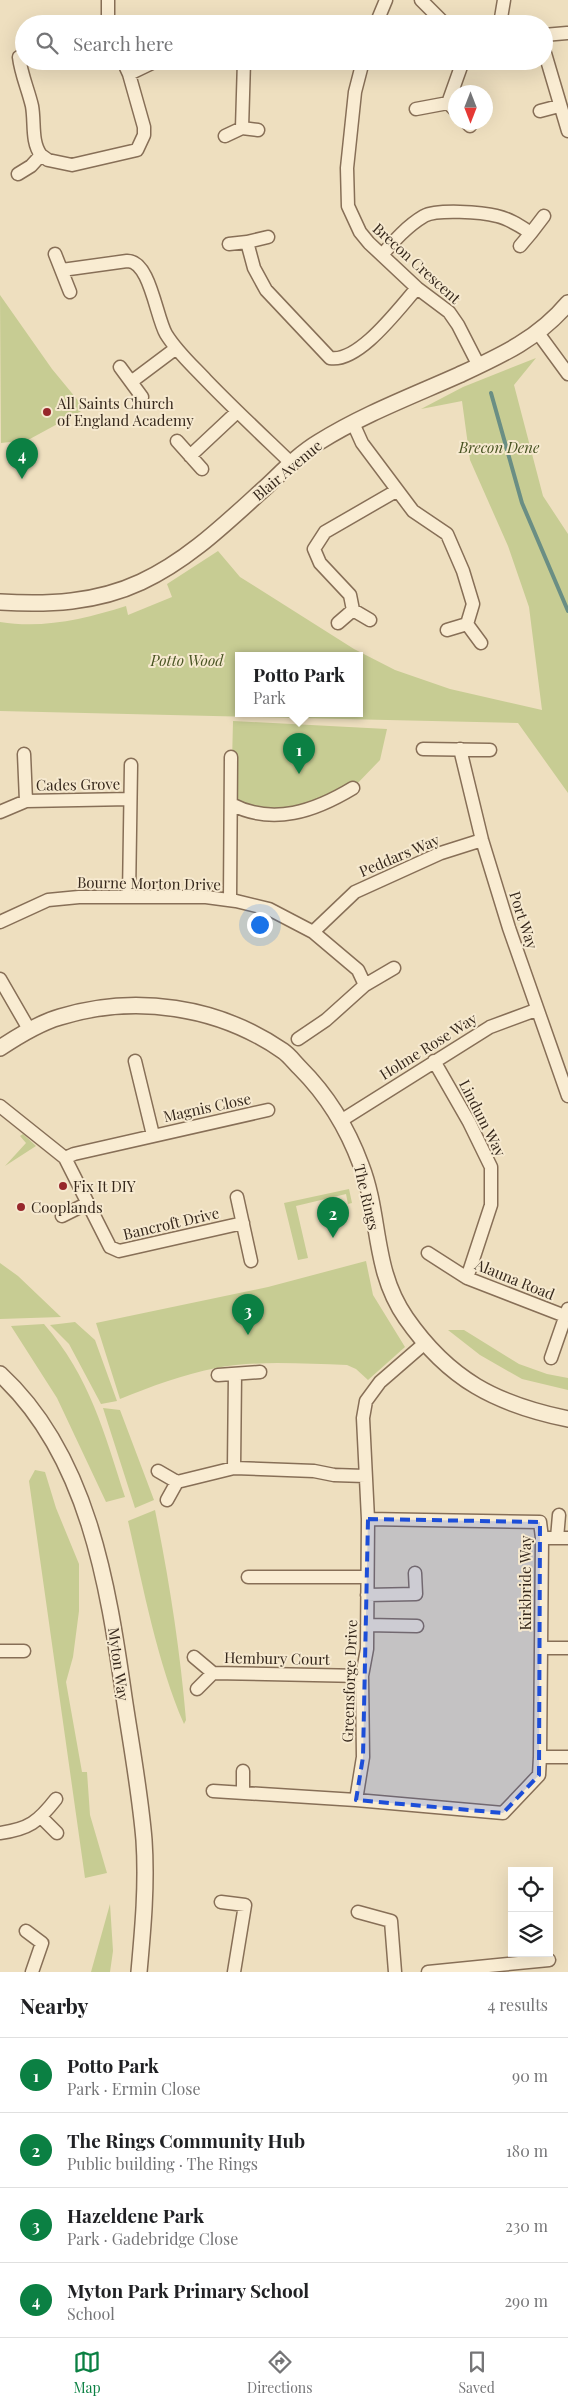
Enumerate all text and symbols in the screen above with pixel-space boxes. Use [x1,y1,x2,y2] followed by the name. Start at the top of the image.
[15,15,553,70] search box
[33,29,61,57] icon: search
[73,30,173,56] text: Search here
[448,85,493,130] north arrow
[369,218,466,308] street label: Brecon Crescent
[56,393,194,430] place label: All Saints Church of England Academy
[41,406,53,418] marker: All Saints Church of England Academy
[248,435,326,505] street label: Blair Avenue
[458,437,540,457] park label: Brecon Dene
[6,438,38,479] pin: 4
[150,650,224,670] park label: Potto Wood
[235,652,363,717] popup
[253,661,345,687] text: Potto Park
[253,687,286,708] text: Park
[283,733,315,774] pin: 1
[36,773,120,795] street label: Cades Grove
[356,829,443,881] street label: Peddars Way
[77,872,221,894] street label: Bourne Morton Drive
[505,889,543,952] street label: Port Way
[247,912,273,938] your location
[375,1008,481,1084] street label: Holme Rose Way
[455,1076,511,1160] street label: Lindum Way
[161,1088,253,1126] street label: Magnis Close
[350,1162,384,1232] street label: The Rings
[73,1176,136,1196] place label: Fix It DIY
[57,1180,69,1192] marker: Fix It DIY
[31,1197,103,1217] place label: Cooplands
[317,1197,349,1238] pin: 2
[15,1201,27,1213] marker: Cooplands
[121,1202,221,1244] street label: Bancroft Drive
[471,1254,558,1304] street label: Alauna Road
[232,1294,264,1335] pin: 3
[515,1535,535,1631] street label: Kirkbride Way
[337,1619,361,1743] street label: Greensforge Drive
[104,1626,134,1702] street label: Myton Way
[224,1647,331,1669] street label: Hembury Court
[508,1867,553,1957] map controls
[508,1867,553,1912] button: locate
[508,1912,553,1957] button: layers
[20,1991,89,2019] text: Nearby
[487,1994,548,2015] text: 4 results
[67,2052,159,2078] text: Potto Park
[33,2065,39,2086] text: 1
[512,2065,548,2086] text: 90 m
[67,2078,201,2099] text: Park · Ermin Close
[67,2127,305,2153] text: The Rings Community Hub
[32,2140,40,2161] text: 2
[506,2140,548,2161] text: 180 m
[67,2153,258,2174] text: Public building · The Rings
[67,2202,204,2228] text: Hazeldene Park
[32,2215,40,2236] text: 3
[505,2215,548,2236] text: 230 m
[67,2228,238,2249] text: Park · Gadebridge Close
[67,2277,309,2303] text: Myton Park Primary School
[32,2290,40,2311] text: 4
[504,2290,548,2311] text: 290 m
[67,2303,115,2324] text: School
[73,2348,101,2397] tab: Map
[247,2348,312,2397] tab: Directions
[459,2348,495,2397] tab: Saved

